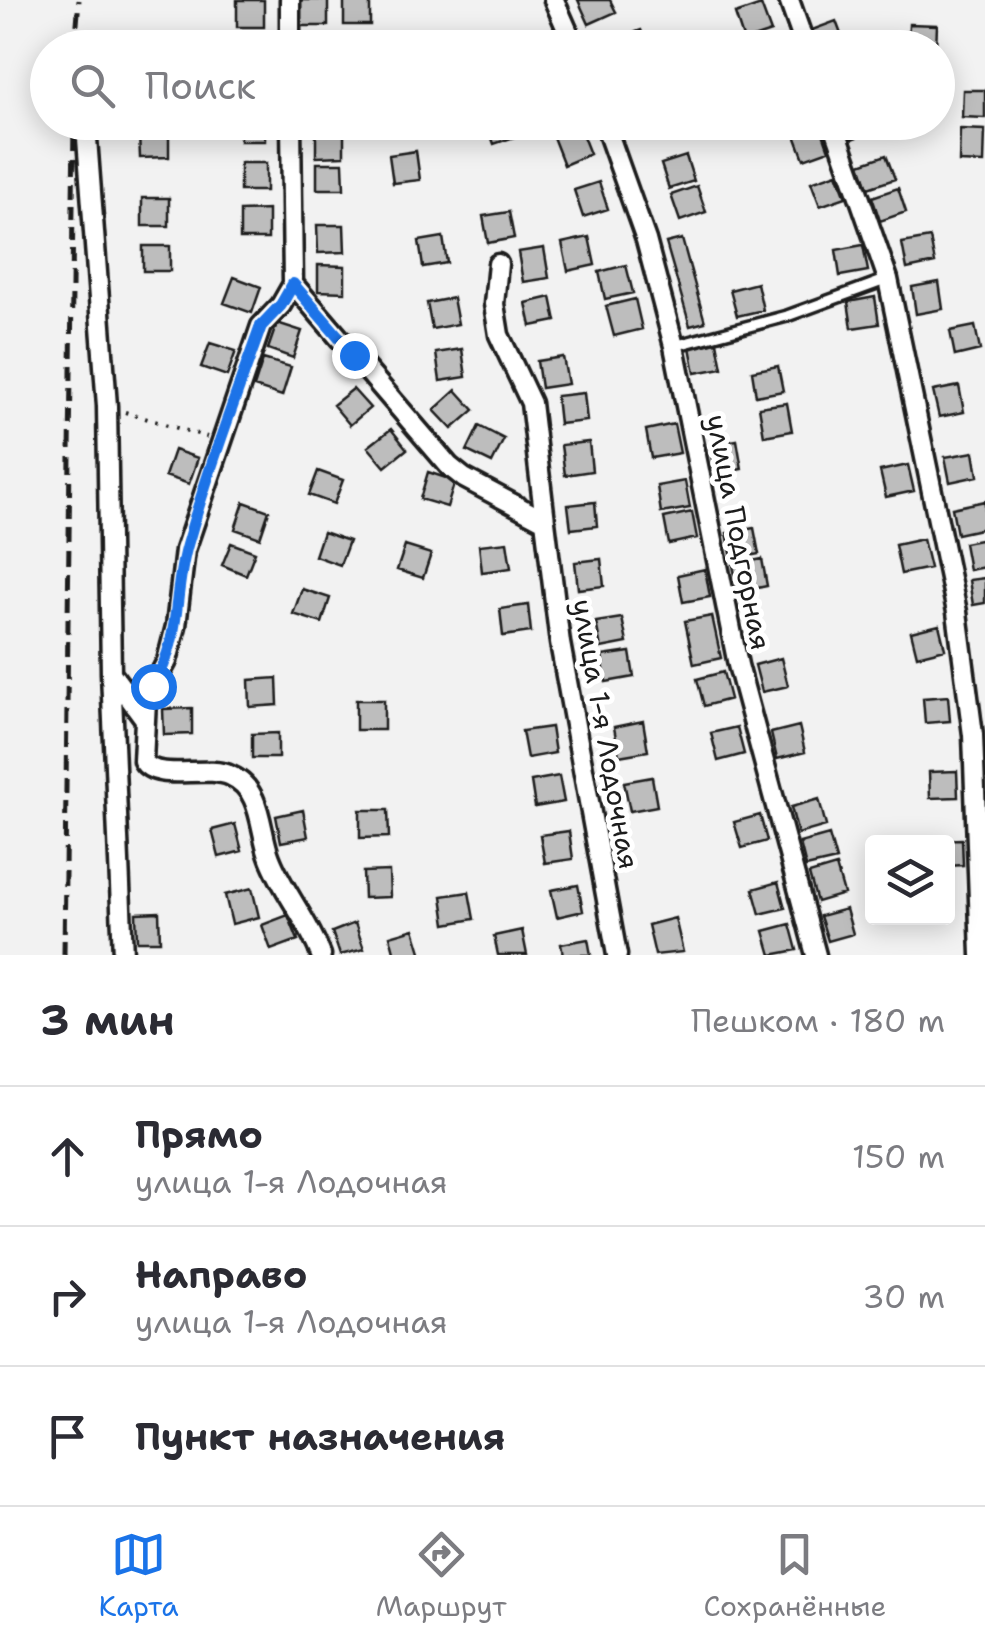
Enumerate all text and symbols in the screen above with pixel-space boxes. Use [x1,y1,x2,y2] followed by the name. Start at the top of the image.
[30,30,955,140] search box
[65,58,120,113] icon: search
[145,60,256,111] text: Поиск
[332,333,378,379] route end
[698,411,780,653] street label: улица Подгорная
[564,596,648,872] street label: улица 1-я Лодочная
[131,664,177,710] route start
[865,835,955,925] map controls
[865,835,955,925] button: layers
[40,992,175,1048] text: 3 мин
[691,999,945,1042] text: Пешком · 180 m
[135,1109,263,1160] text: Прямо
[40,1129,95,1184] icon: ahead
[852,1135,945,1178] text: 150 m
[135,1160,448,1203] text: улица 1-я Лодочная
[135,1249,308,1300] text: Направо
[40,1269,95,1324] icon: right
[862,1275,945,1318] text: 30 m
[135,1300,448,1343] text: улица 1-я Лодочная
[40,1409,95,1464] icon: arrive
[135,1411,505,1462] text: Пункт назначения
[99,1527,179,1625] tab: Карта
[376,1527,506,1625] tab: Маршрут
[704,1527,886,1625] tab: Сохранённые

